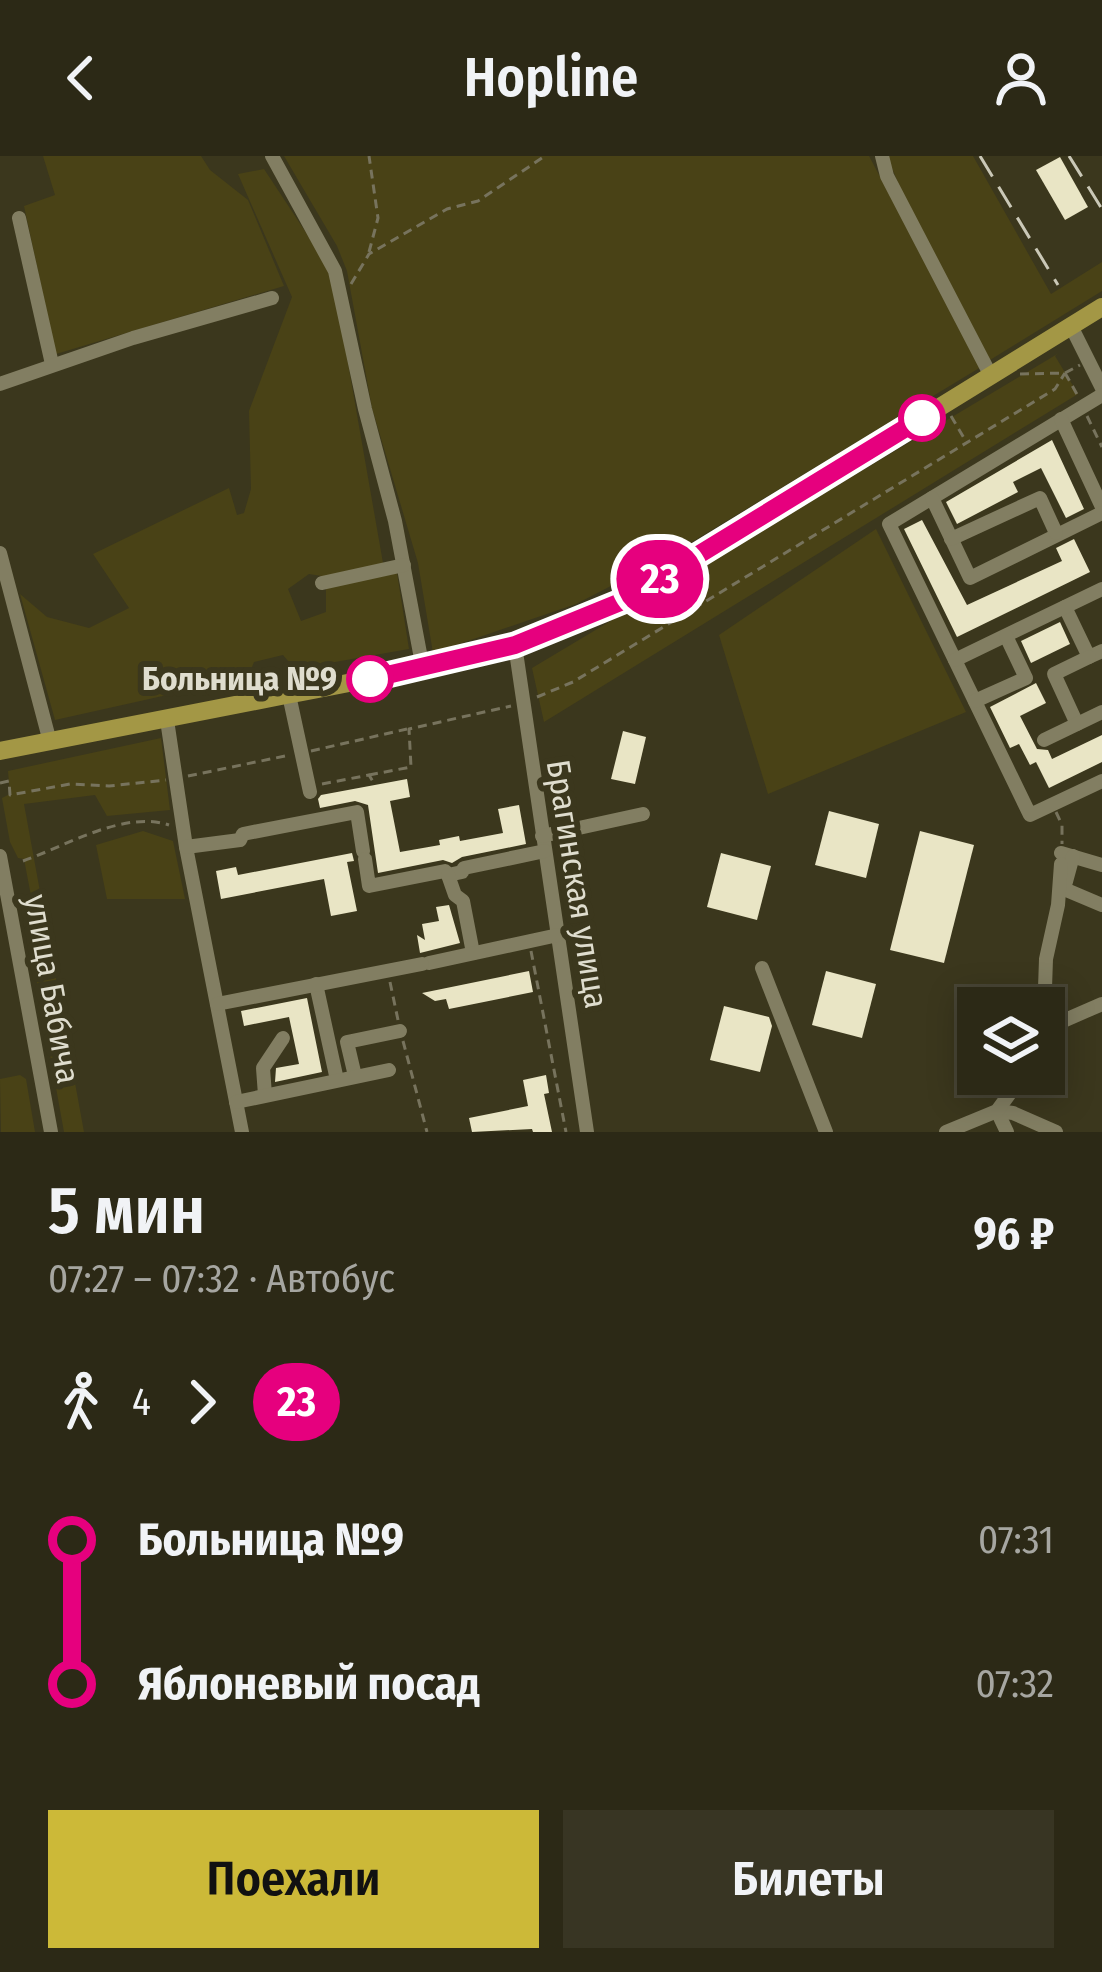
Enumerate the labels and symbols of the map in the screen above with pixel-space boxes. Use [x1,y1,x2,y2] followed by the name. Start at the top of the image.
[900,396,944,440] unlabelled marker
[606,540,714,618] line badge: 23
[348,657,392,701] marker: Больница №9
[142,659,337,699] place label: Больница №9
[538,757,616,1011] street label: Брагинская улица
[16,891,88,1087] street label: улица Бабича

